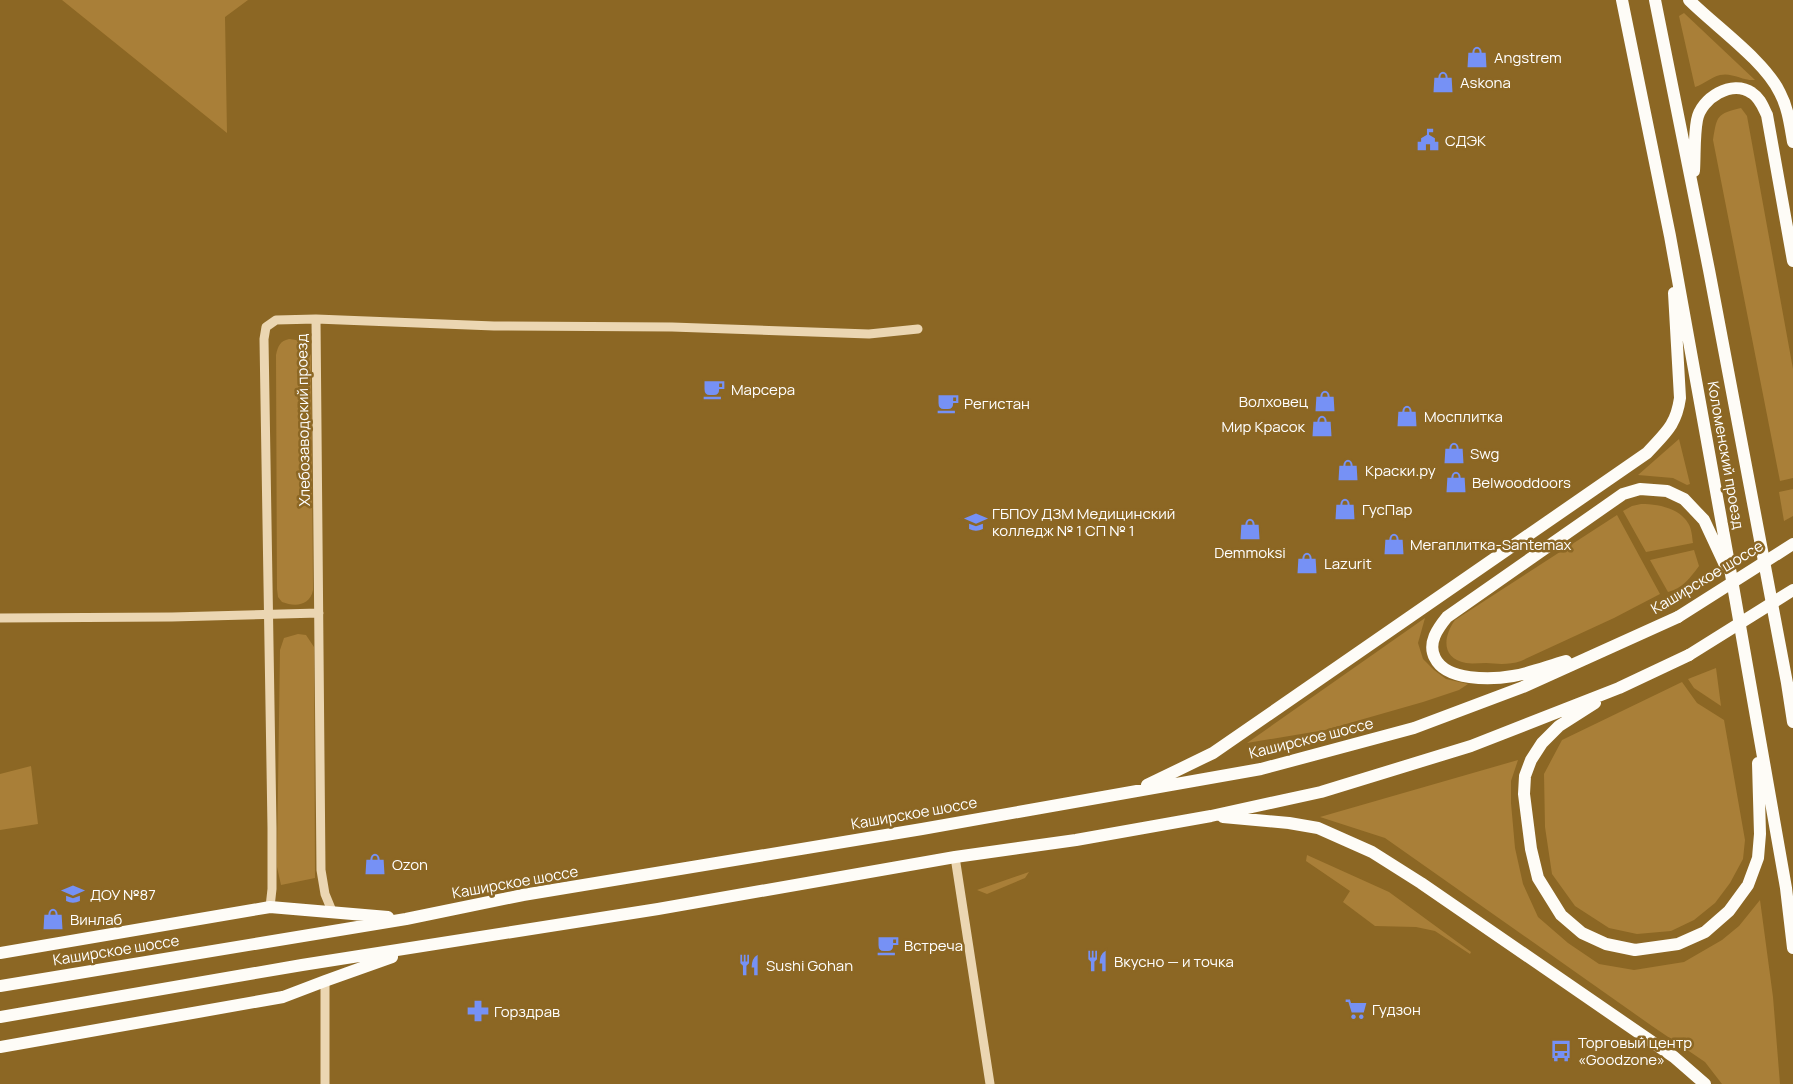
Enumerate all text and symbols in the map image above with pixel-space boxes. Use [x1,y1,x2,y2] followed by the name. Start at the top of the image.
[1464,44,1490,70] shop icon: Angstrem
[1494,47,1562,68] place label: Angstrem
[1430,69,1456,95] shop icon: Askona
[1460,72,1511,93] place label: Askona
[1415,127,1441,153] public building icon: СДЭК
[1445,130,1486,151] place label: СДЭК
[291,334,315,506] street label: Хлебозаводский проезд
[701,376,727,402] cafe icon: Марсера
[731,379,795,400] place label: Марсера
[1703,379,1749,531] street label: Коломенский проезд
[1312,388,1338,414] shop icon: Волховец
[935,390,961,416] cafe icon: Регистан
[1239,391,1309,412] place label: Волховец
[964,393,1030,414] place label: Регистан
[1394,403,1420,429] shop icon: Мосплитка
[1424,406,1503,427] place label: Мосплитка
[1309,413,1335,439] shop icon: Мир Красок
[1221,416,1306,437] place label: Мир Красок
[1441,440,1467,466] shop icon: Swg
[1470,443,1499,464] place label: Swg
[1335,457,1361,483] shop icon: Краски.ру
[1365,460,1436,481] place label: Краски.ру
[1443,469,1469,495] shop icon: Belwooddoors
[1472,472,1571,493] place label: Belwooddoors
[1332,496,1358,522] shop icon: ГусПар
[1362,499,1413,520] place label: ГусПар
[992,503,1175,541] place label: ГБПОУ ДЗМ Медицинский колледж № 1 СП № 1
[963,509,989,535] school or university icon: ГБПОУ ДЗМ Медицинский колледж № 1 СП № 1
[1237,516,1263,542] shop icon: Demmoksi
[1381,531,1407,557] shop icon: Мегаплитка-Santemax
[1410,534,1572,555] place label: Мегаплитка-Santemax
[1647,535,1767,619] street label: Каширское шоссе
[1214,542,1286,563] place label: Demmoksi
[1294,550,1320,576] shop icon: Lazurit
[1324,553,1372,574] place label: Lazurit
[1247,712,1376,764] street label: Каширское шоссе
[849,792,979,834] street label: Каширское шоссе
[362,851,388,877] shop icon: Ozon
[392,854,428,875] place label: Ozon
[450,861,580,903] street label: Каширское шоссе
[60,881,86,907] school or university icon: ДОУ №87
[90,884,156,905] place label: ДОУ №87
[40,906,66,932] shop icon: Винлаб
[70,909,123,930] place label: Винлаб
[51,930,181,970] street label: Каширское шоссе
[875,932,901,958] cafe icon: Встреча
[904,935,963,956] place label: Встреча
[1084,948,1110,974] restaurant icon: Вкусно — и точка
[1114,951,1234,972] place label: Вкусно — и точка
[736,952,762,978] restaurant icon: Sushi Gohan
[766,955,853,976] place label: Sushi Gohan
[1343,996,1369,1022] supermarket icon: Гудзон
[465,998,491,1024] pharmacy icon: Горздрав
[1372,999,1421,1020] place label: Гудзон
[494,1001,560,1022] place label: Горздрав
[1578,1032,1692,1070] place label: Торговый центр «Goodzone»
[1548,1038,1574,1064] bus stop icon: Торговый центр «Goodzone»

